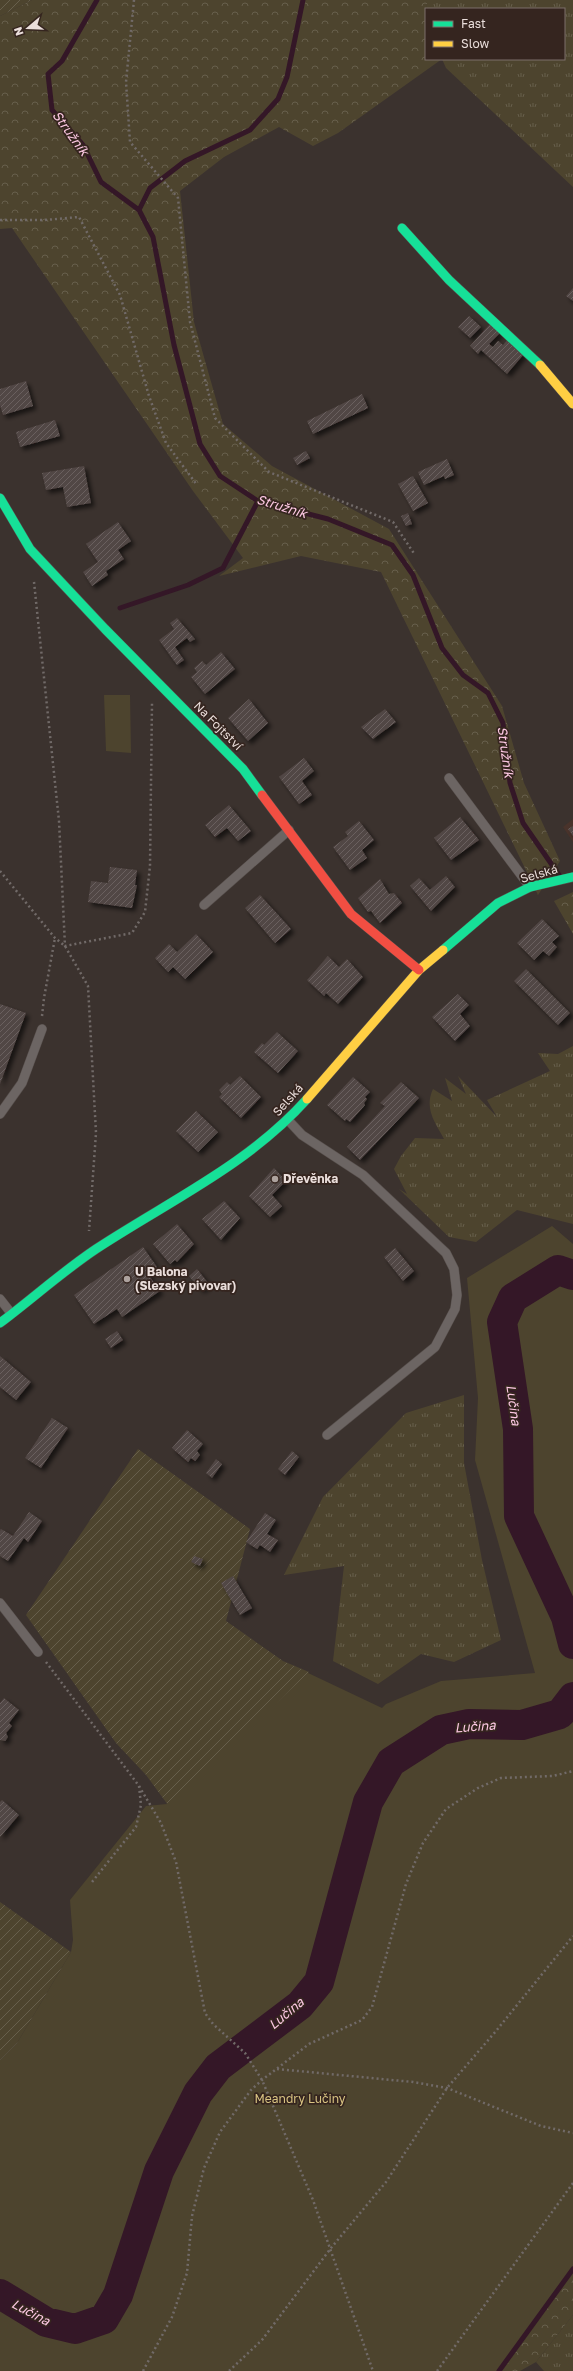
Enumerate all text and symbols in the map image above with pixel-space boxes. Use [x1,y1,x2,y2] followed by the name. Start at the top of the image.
[8,8,48,48] north arrow
[425,8,565,60] legend
[461,16,486,31] text: Fast
[11,25,26,37] text: N
[461,36,489,51] text: Slow
[49,107,94,160] water label: Stružník
[255,491,311,522] water label: Stružník
[191,698,246,754] street label: Na Fojtství
[494,725,518,780] water label: Stružník
[518,861,559,886] street label: Selská
[269,1080,306,1119] street label: Selská
[283,1171,338,1186] place label: Dřevěnka
[270,1174,280,1184] marker: Dřevěnka
[135,1264,236,1293] place label: U Balona (Slezský pivovar)
[122,1274,132,1284] marker: U Balona (Slezský pivovar)
[503,1384,525,1427] water label: Lučina
[454,1717,497,1735] water label: Lučina
[265,1993,307,2032] water label: Lučina
[254,2091,346,2106] park label: Meandry Lučiny
[9,2295,53,2329] water label: Lučina

